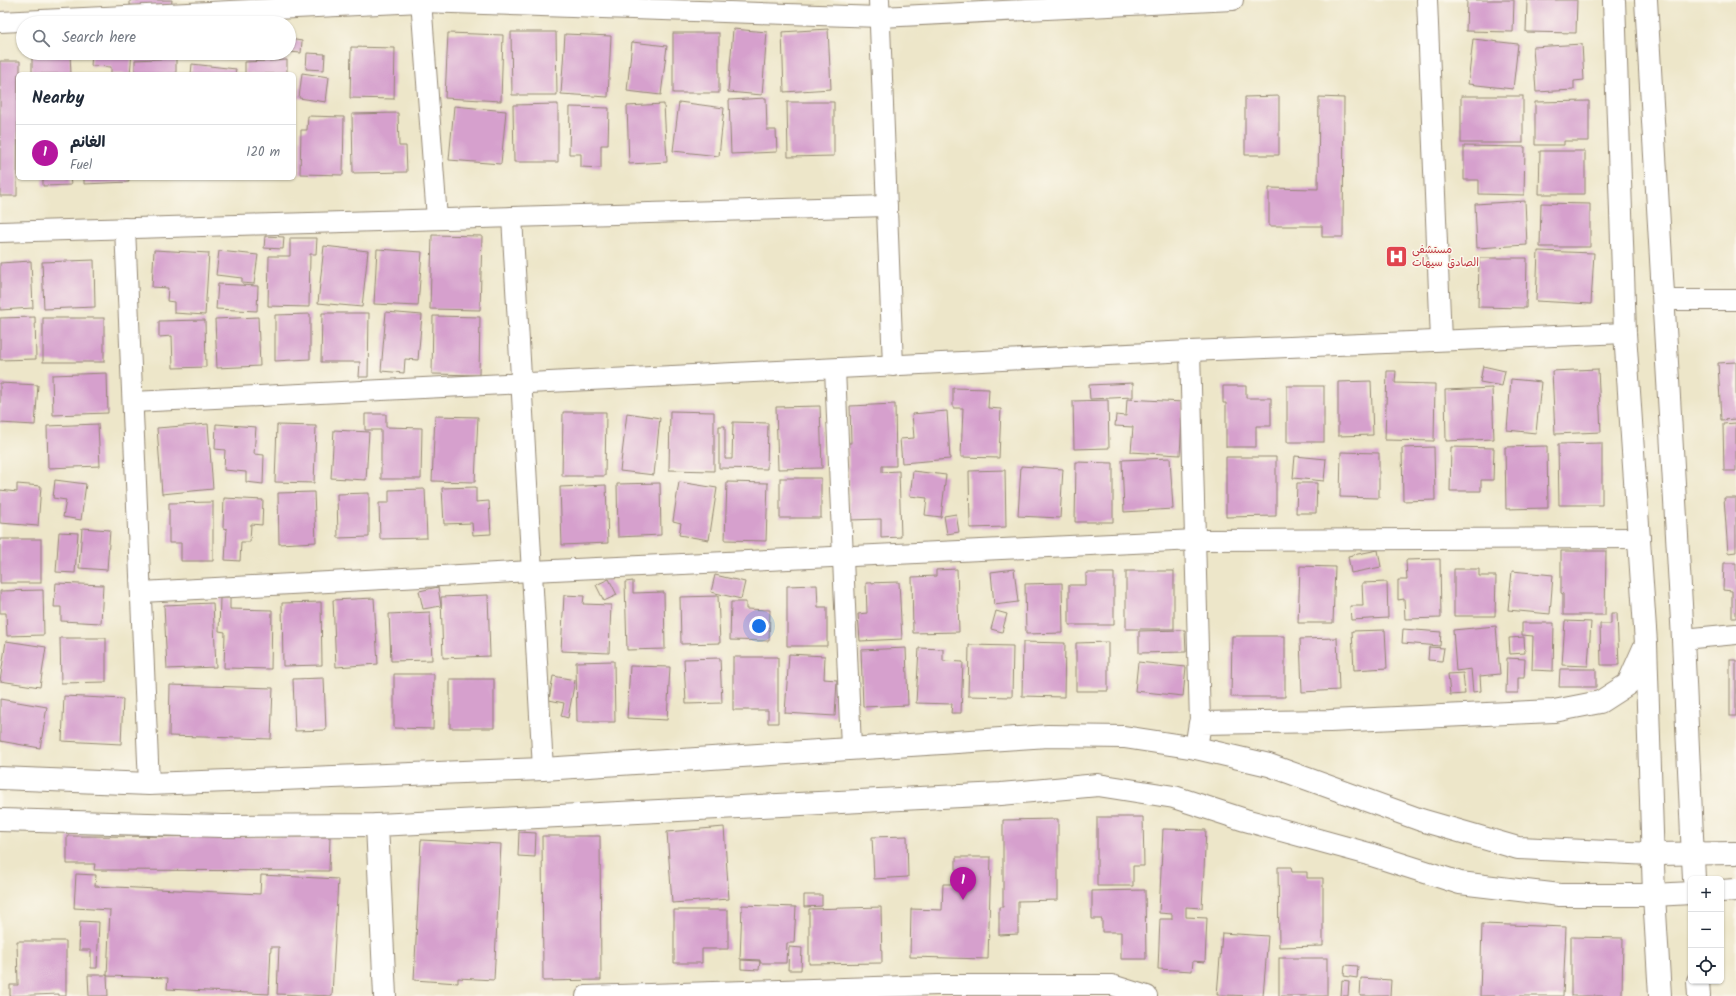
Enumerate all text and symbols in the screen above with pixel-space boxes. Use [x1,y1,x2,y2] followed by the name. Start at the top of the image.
[16,16,296,60] search box
[62,26,136,50] text: Search here
[30,27,52,49] icon: search
[32,85,84,112] text: Nearby
[70,131,105,155] text: الغانم
[43,142,47,163] text: 1
[246,142,280,163] text: 120 m
[70,155,92,176] text: Fuel
[1412,241,1479,272] place label: مستشفى الصادق سيهات
[1383,243,1409,269] hospital icon: مستشفى الصادق سيهات
[749,616,769,636] your location
[950,867,976,900] pin: 1
[1688,876,1724,984] map controls
[1688,876,1724,912] button: +
[1688,912,1724,948] button: −
[1688,948,1724,984] button: locate

